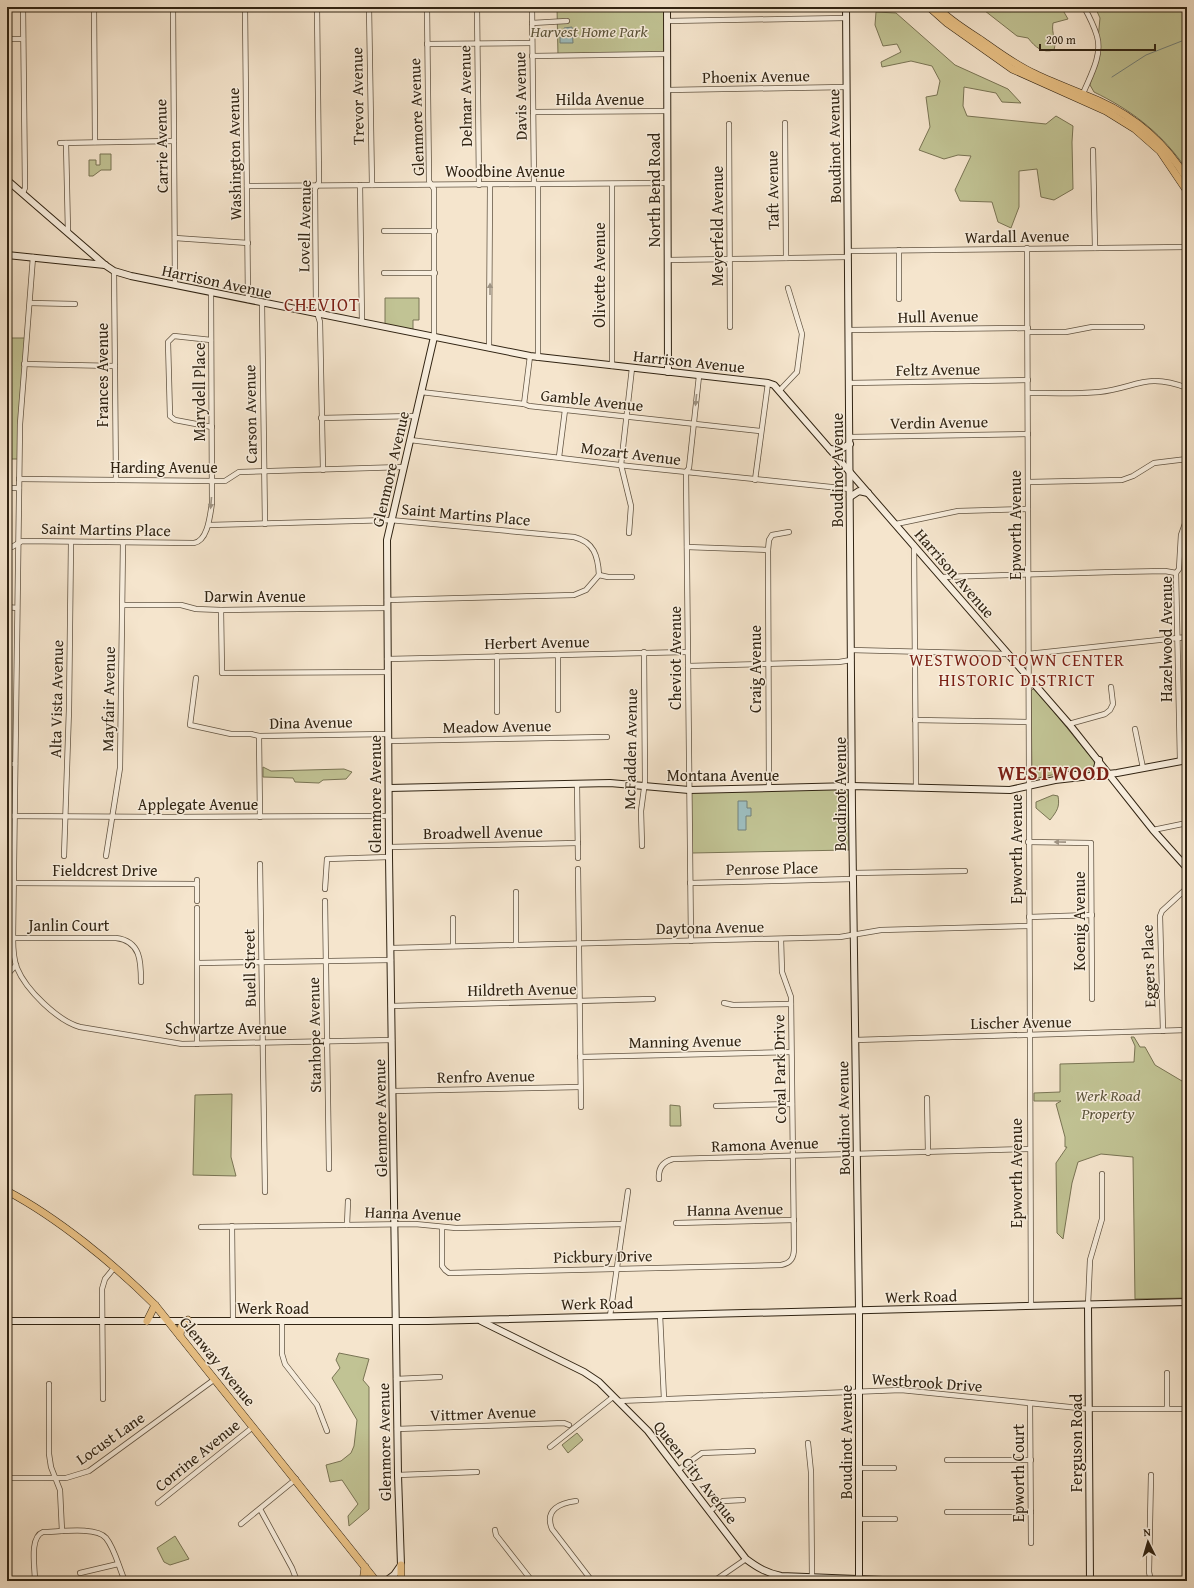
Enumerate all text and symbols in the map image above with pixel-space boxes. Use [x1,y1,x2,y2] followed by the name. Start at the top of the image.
[529,19,648,43] park label: Harvest Home Park
[1040,26,1155,52] scale bar
[1046,31,1076,48] text: 200 m
[452,45,478,147] street label: Delmar Avenue
[344,47,370,145] street label: Trevor Avenue
[507,52,533,140] street label: Davis Avenue
[402,58,430,176] street label: Glenmore Avenue
[702,63,810,89] street label: Phoenix Avenue
[221,87,247,221] street label: Washington Avenue
[556,87,644,111] street label: Hilda Avenue
[821,89,847,203] street label: Boudinot Avenue
[148,99,174,193] street label: Carrie Avenue
[642,132,666,247] street label: North Bend Road
[759,150,785,230] street label: Taft Avenue
[445,159,565,183] street label: Woodbine Avenue
[705,166,729,286] street label: Meyerfeld Avenue
[291,180,317,272] street label: Lovell Avenue
[587,222,611,328] street label: Olivette Avenue
[964,223,1070,249] street label: Wardall Avenue
[160,258,274,304] street label: Harrison Avenue
[487,282,493,295] one-way arrow
[284,291,360,318] district label: CHEVIOT
[897,303,979,329] street label: Hull Avenue
[90,323,114,427] street label: Frances Avenue
[187,342,211,442] street label: Marydell Place
[632,343,746,379] street label: Harrison Avenue
[896,356,980,382] street label: Feltz Avenue
[237,364,263,464] street label: Carson Avenue
[540,383,644,417] street label: Gamble Avenue
[693,394,700,406] one-way arrow
[365,409,415,529] street label: Glenmore Avenue
[890,409,988,435] street label: Verdin Avenue
[825,413,849,527] street label: Boudinot Avenue
[580,435,682,471] street label: Mozart Avenue
[110,455,218,479] street label: Harding Avenue
[1003,470,1027,580] street label: Epworth Avenue
[400,496,532,532] street label: Saint Martins Place
[208,497,215,509] one-way arrow
[41,516,171,542] street label: Saint Martins Place
[909,523,1001,623] street label: Harrison Avenue
[1154,576,1178,702] street label: Hazelwood Avenue
[204,584,306,608] street label: Darwin Avenue
[663,606,687,710] street label: Cheviot Avenue
[743,625,767,713] street label: Craig Avenue
[484,629,590,655] street label: Herbert Avenue
[43,640,69,758] street label: Alta Vista Avenue
[95,646,121,752] street label: Mayfair Avenue
[909,647,1125,692] district label: WESTWOOD TOWN CENTER HISTORIC DISTRICT
[617,688,643,810] street label: McFadden Avenue
[269,709,353,735] street label: Dina Avenue
[442,713,552,739] street label: Meadow Avenue
[363,735,387,853] street label: Glenmore Avenue
[828,737,852,851] street label: Boudinot Avenue
[998,758,1110,787] district label: WESTWOOD
[667,763,779,787] street label: Montana Avenue
[138,792,258,816] street label: Applegate Avenue
[1004,794,1028,904] street label: Epworth Avenue
[423,819,543,845] street label: Broadwell Avenue
[1054,839,1066,846] one-way arrow
[726,855,818,881] street label: Penrose Place
[52,858,158,882] street label: Fieldcrest Drive
[1067,871,1091,971] street label: Koenig Avenue
[27,913,110,937] street label: Janlin Court
[656,914,764,940] street label: Daytona Avenue
[1135,924,1161,1008] street label: Eggers Place
[236,928,262,1007] street label: Buell Street
[467,976,577,1002] street label: Hildreth Avenue
[301,977,327,1093] street label: Stanhope Avenue
[970,1009,1072,1035] street label: Lischer Avenue
[766,1014,792,1124] street label: Coral Park Drive
[165,1016,287,1040] street label: Schwartze Avenue
[628,1028,742,1054] street label: Manning Avenue
[367,1059,393,1177] street label: Glenmore Avenue
[830,1061,856,1175] street label: Boudinot Avenue
[437,1063,535,1089] street label: Renfro Avenue
[1075,1083,1141,1125] park label: Werk Road Property
[1004,1118,1028,1228] street label: Epworth Avenue
[711,1130,819,1158] street label: Ramona Avenue
[687,1196,783,1222] street label: Hanna Avenue
[364,1199,462,1227] street label: Hanna Avenue
[553,1243,653,1269] street label: Pickbury Drive
[885,1283,958,1309] street label: Werk Road
[561,1290,634,1316] street label: Werk Road
[237,1296,310,1320] street label: Werk Road
[174,1311,262,1411] street label: Glenway Avenue
[871,1366,983,1398] street label: Westbrook Drive
[371,1383,397,1501] street label: Glenmore Avenue
[834,1385,858,1499] street label: Boudinot Avenue
[1064,1393,1088,1492] street label: Ferguson Road
[430,1399,536,1427] street label: Vittmer Avenue
[71,1405,149,1471] street label: Locust Lane
[149,1413,245,1497] street label: Corrine Avenue
[648,1415,744,1529] street label: Queen City Avenue
[1006,1423,1030,1522] street label: Epworth Court
[1128,1522,1168,1562] north arrow
[1143,1524,1152,1540] text: N

